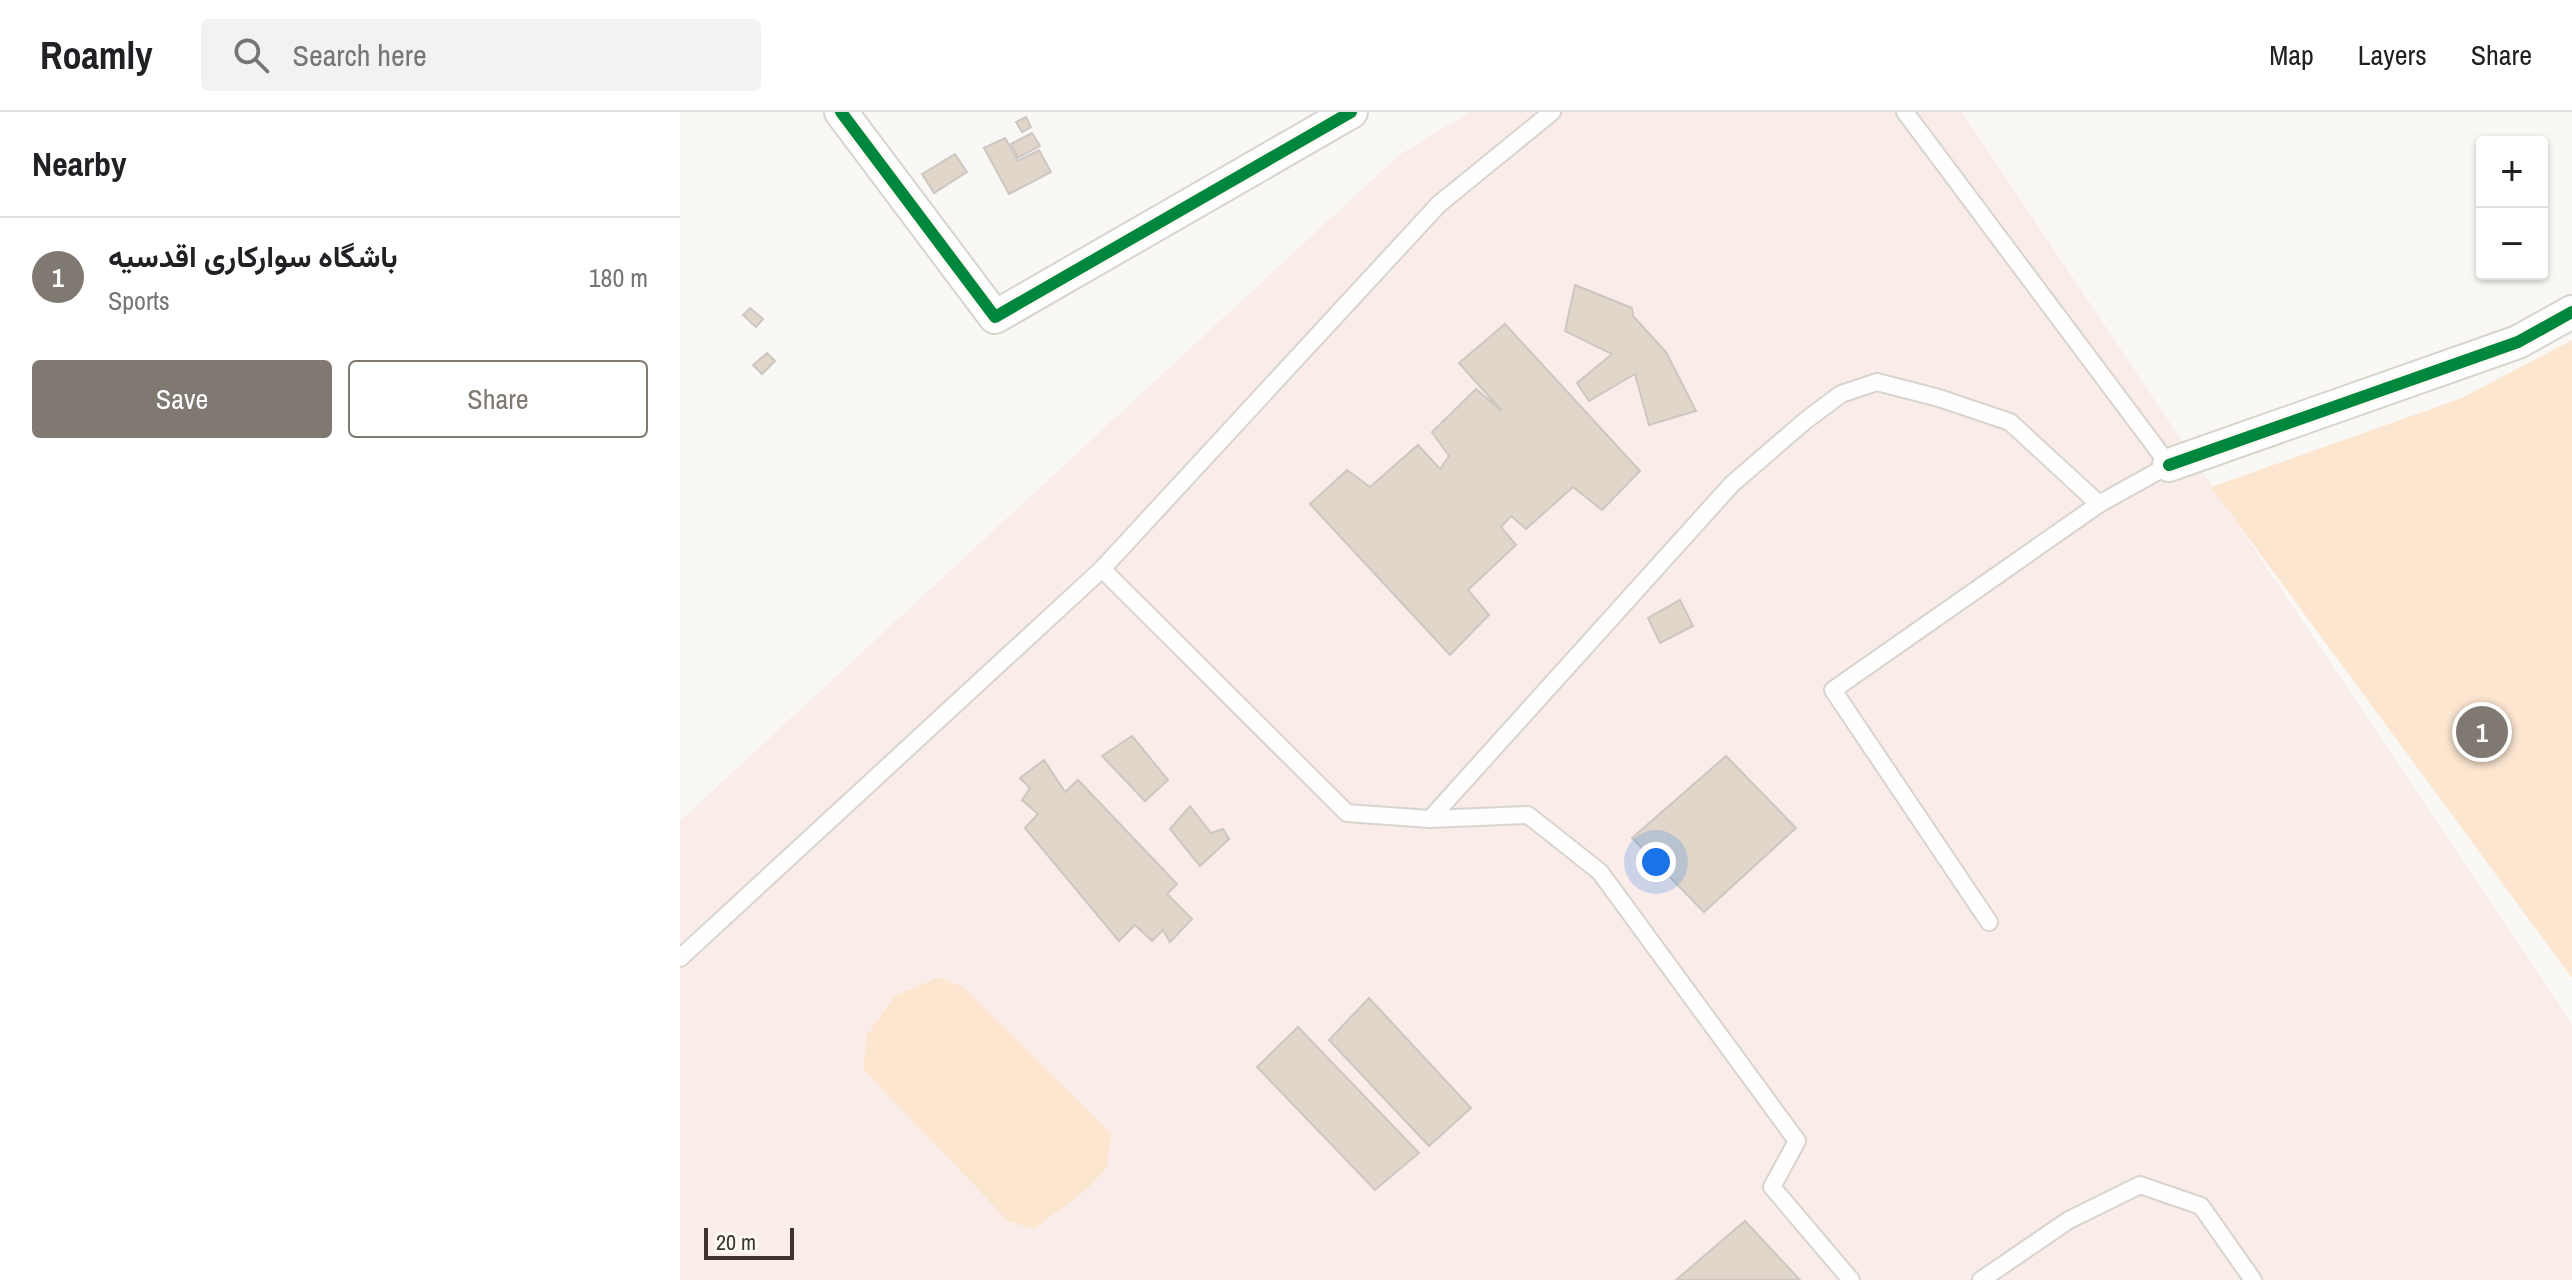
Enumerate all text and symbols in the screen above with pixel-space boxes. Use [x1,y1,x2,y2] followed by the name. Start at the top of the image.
[201,19,761,91] search box
[40,30,153,81] text: Roamly
[229,33,273,77] icon: search
[293,35,427,75] text: Search here
[2269,36,2314,74] text: Map
[2358,36,2427,74] text: Layers
[2471,36,2532,74] text: Share
[2476,136,2548,280] map controls
[2476,136,2548,208] button: +
[32,141,127,187] text: Nearby
[2476,208,2548,280] button: −
[108,236,398,276] text: باشگاه سوارکاری اقدسیه
[52,260,64,295] text: 1
[589,260,648,295] text: 180 m
[108,283,170,318] text: Sports
[32,360,332,438] button: Save
[348,360,648,438] button: Share
[2456,702,2508,762] pin: 1
[1636,842,1676,882] your location
[704,1224,794,1260] scale bar
[716,1227,756,1257] text: 20 m

